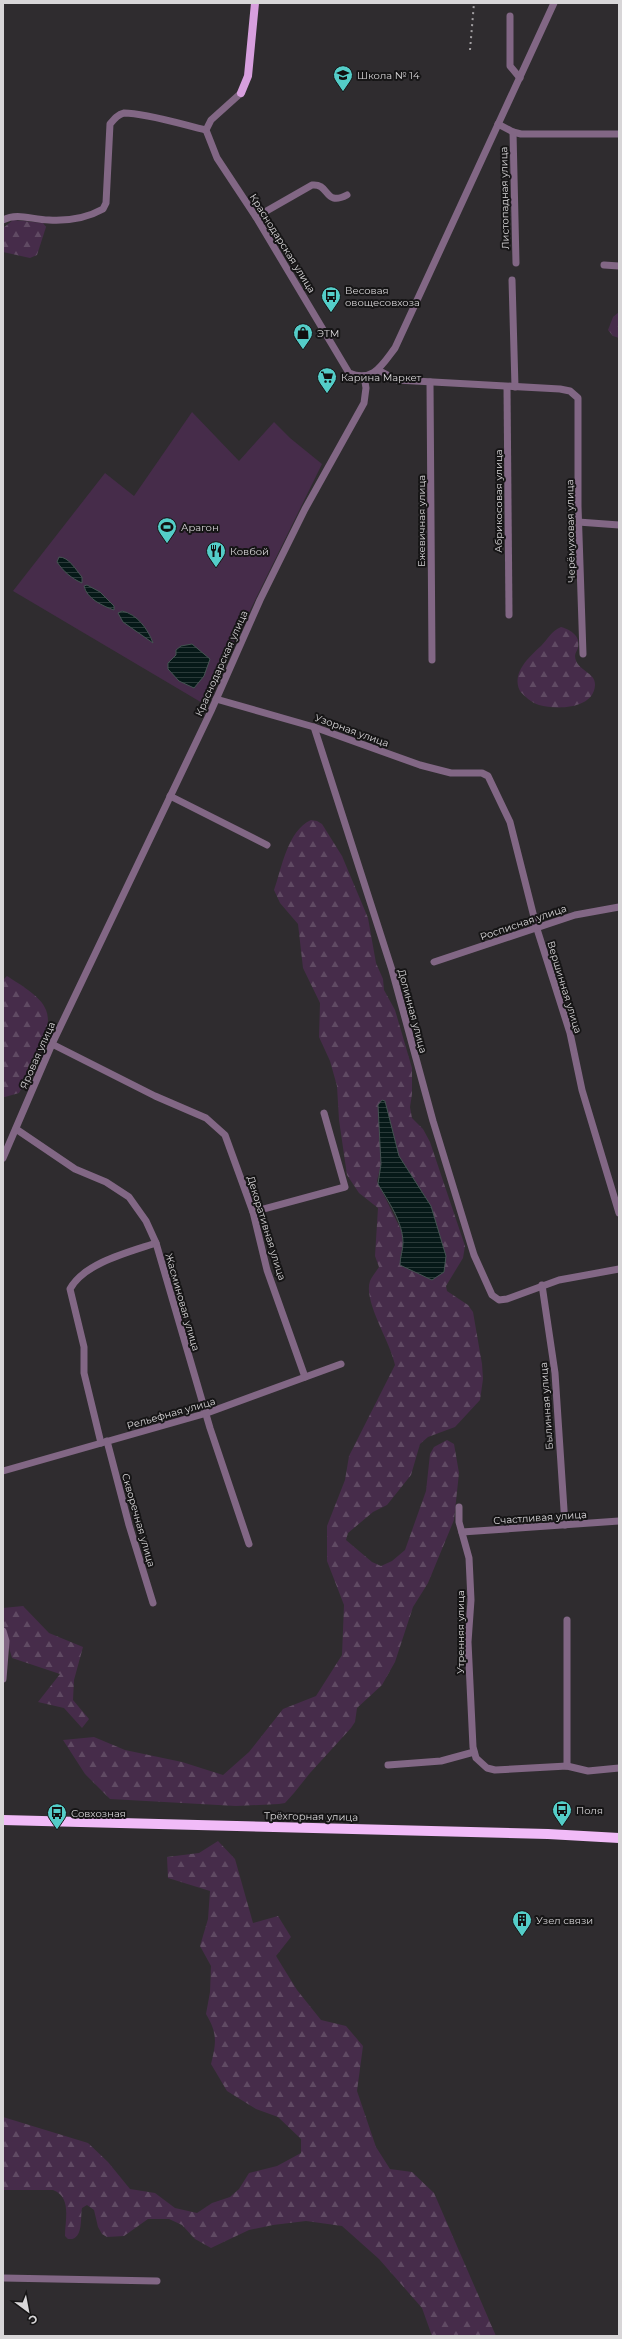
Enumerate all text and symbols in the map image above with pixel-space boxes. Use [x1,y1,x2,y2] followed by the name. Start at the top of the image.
[332,64,354,92] school or university icon: Школа № 14
[357,69,420,82] place label: Школа № 14
[497,147,512,249] street label: Листопадная улица
[247,191,318,295] street label: Краснодарская улица
[345,284,420,309] place label: Весовая овощесовхоза
[320,285,342,313] bus stop icon: Весовая овощесовхоза
[292,322,314,350] shop icon: ЭТМ
[317,327,339,340] place label: ЭТМ
[316,366,338,394] supermarket icon: Карина Маркет
[341,371,422,384] place label: Карина Маркет
[492,449,505,553] street label: Абрикосовая улица
[415,475,428,567] street label: Ежевичная улица
[563,479,578,583] street label: Черёмуховая улица
[156,516,178,544] sports icon: Арагон
[181,521,219,534] place label: Арагон
[205,540,227,568] restaurant icon: Ковбой
[230,545,269,558] place label: Ковбой
[192,608,251,718] street label: Краснодарская улица
[313,711,391,750] street label: Узорная улица
[478,902,568,943] street label: Росписная улица
[544,939,585,1035] street label: Вершинная улица
[395,968,430,1055] street label: Долинная улица
[17,1020,58,1091] street label: Яровая улица
[244,1174,289,1282] street label: Декоративная улица
[162,1252,203,1353] street label: Жасминовая улица
[537,1362,556,1450] street label: Былинная улица
[125,1395,217,1432] street label: Рельефная улица
[119,1472,158,1569] street label: Скворечная улица
[493,1508,587,1527] street label: Счастливая улица
[454,1590,467,1674] street label: Утренняя улица
[551,1799,573,1827] bus stop icon: Поля
[46,1802,68,1830] bus stop icon: Совхозная
[576,1804,603,1817] place label: Поля
[71,1807,126,1820] place label: Совхозная
[264,1809,358,1824] street label: Трёхгорная улица
[511,1909,533,1937] building icon: Узел связи
[536,1914,593,1927] place label: Узел связи
[8,2291,48,2331] north arrow
[26,2311,40,2328] text: С

